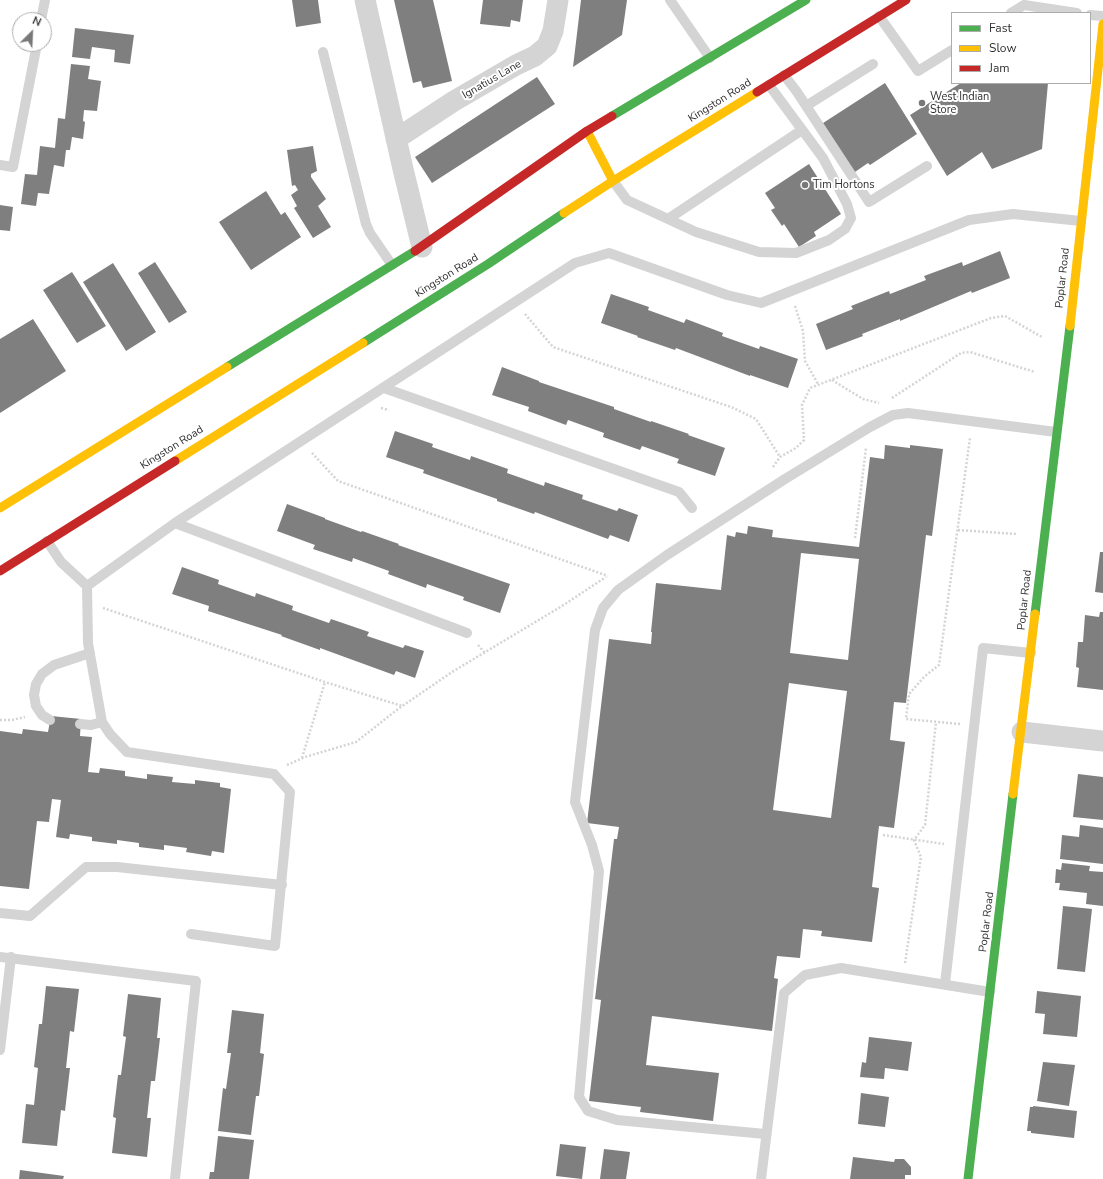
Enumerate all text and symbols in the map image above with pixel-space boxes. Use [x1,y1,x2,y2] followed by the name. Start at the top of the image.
[12,12,52,52] north arrow
[951,12,1091,84] legend
[30,13,43,30] text: N
[989,20,1012,36] text: Fast
[989,40,1017,56] text: Slow
[460,58,524,102] street label: Ignatius Lane
[989,60,1010,76] text: Jam
[686,76,754,126] street label: Kingston Road
[930,90,989,116] place label: West Indian Store
[917,98,927,108] marker: West Indian Store
[813,178,875,192] place label: Tim Hortons
[800,180,810,190] marker: Tim Hortons
[1053,247,1073,309] street label: Poplar Road
[413,251,481,301] street label: Kingston Road
[138,423,206,473] street label: Kingston Road
[1015,569,1035,631] street label: Poplar Road
[977,891,997,953] street label: Poplar Road

